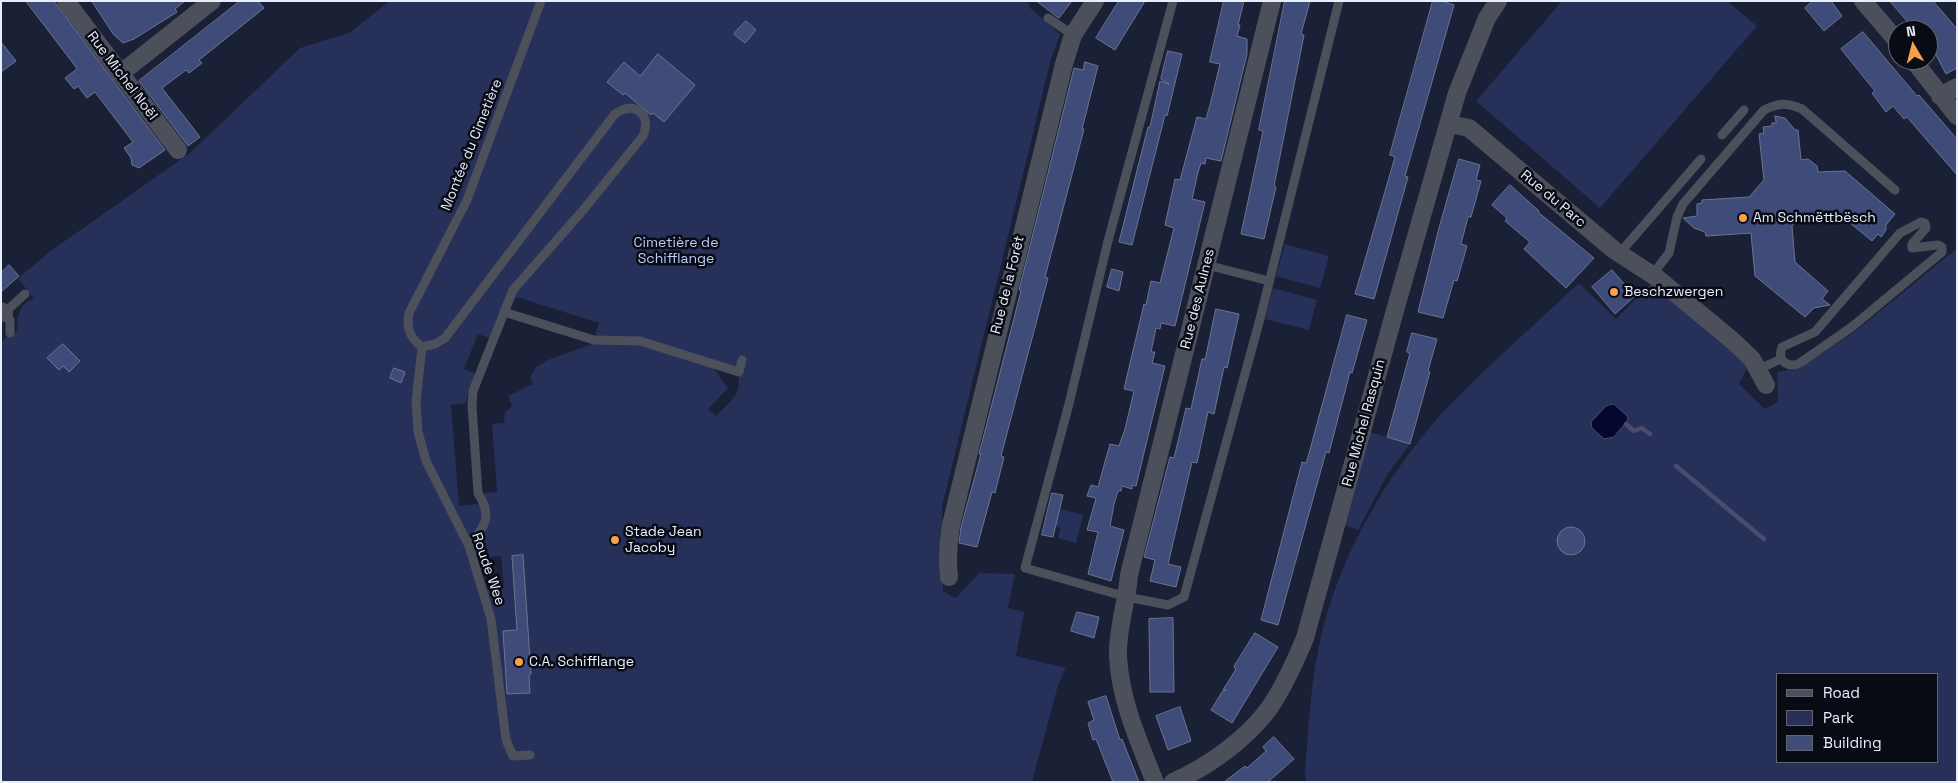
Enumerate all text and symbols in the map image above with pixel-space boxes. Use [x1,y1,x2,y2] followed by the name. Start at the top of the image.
[1888,20,1938,70] north arrow
[1905,22,1917,41] text: N
[83,28,161,124] street label: Rue Michel Noël
[438,77,506,213] street label: Montée du Cimetière
[1517,167,1589,231] street label: Rue du Parc
[1753,210,1876,226] place label: Am Schmëttbësch
[1737,212,1749,224] marker: Am Schmëttbësch
[988,234,1028,336] street label: Rue de la Forêt
[634,235,718,268] park label: Cimetière de Schifflange
[1177,247,1219,351] street label: Rue des Aulnes
[1624,284,1723,300] place label: Beschzwergen
[1608,286,1620,298] marker: Beschzwergen
[1339,358,1389,488] street label: Rue Michel Rasquin
[625,524,702,556] place label: Stade Jean Jacoby
[468,531,508,607] street label: Roude Wee
[609,534,621,546] marker: Stade Jean Jacoby
[529,654,634,670] place label: C.A. Schifflange
[513,656,525,668] marker: C.A. Schifflange
[1776,673,1938,763] legend
[1823,683,1860,702] text: Road
[1823,708,1854,727] text: Park
[1823,733,1882,752] text: Building

